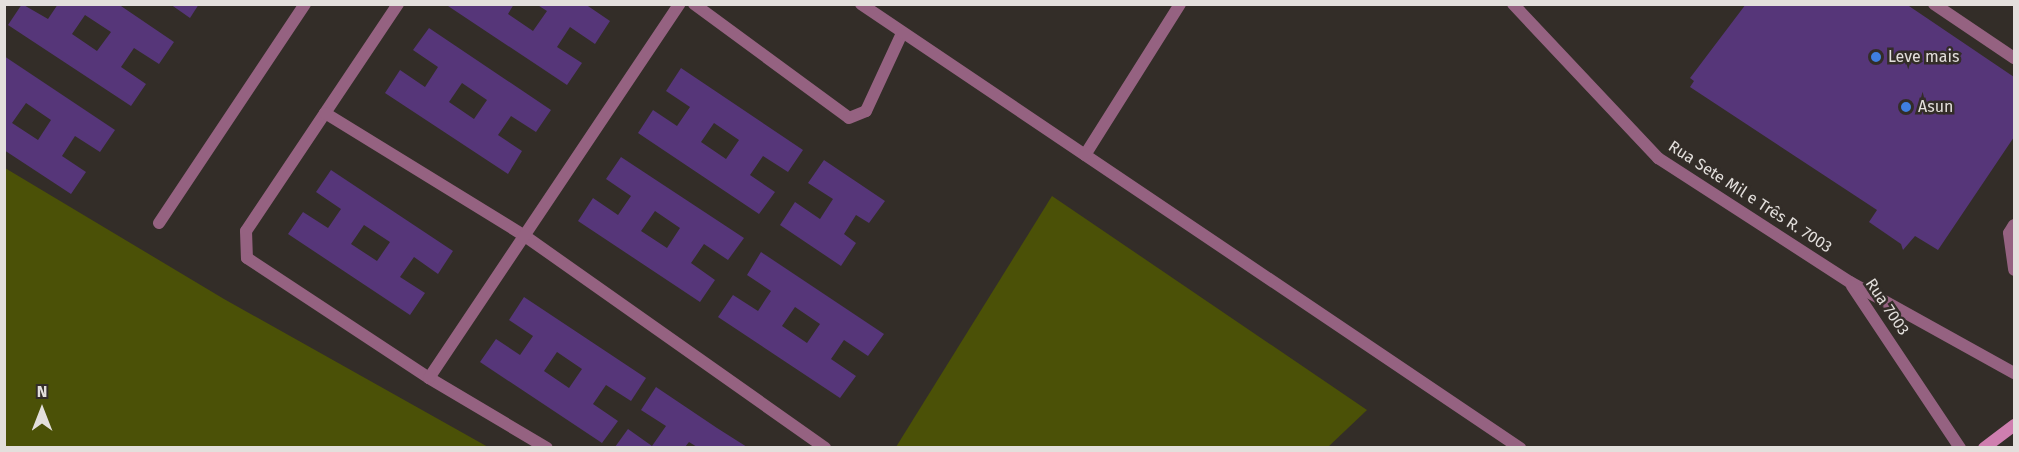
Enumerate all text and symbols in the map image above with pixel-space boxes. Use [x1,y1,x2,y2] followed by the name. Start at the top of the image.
[1888,47,1959,67] place label: Leve mais
[1869,50,1883,64] marker: Leve mais
[1918,97,1953,117] place label: Asun
[1899,100,1913,114] marker: Asun
[1665,137,1835,257] street label: Rua Sete Mil e Três R. 7003
[1861,275,1913,339] street label: Rua 7003
[12,380,72,440] north arrow
[37,382,47,401] text: N

